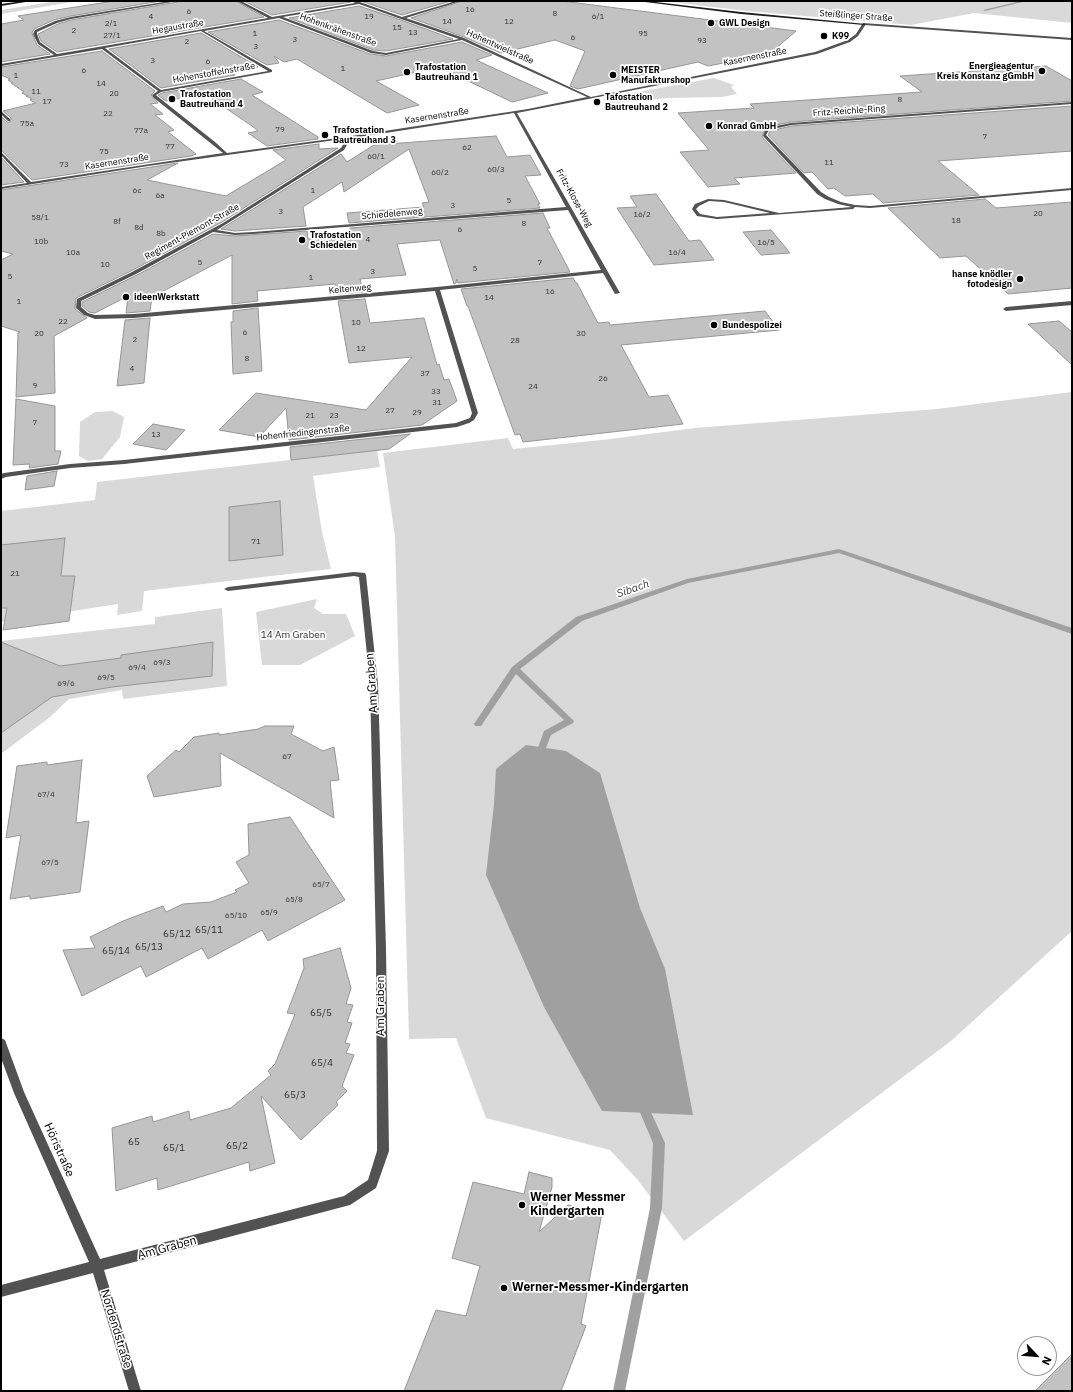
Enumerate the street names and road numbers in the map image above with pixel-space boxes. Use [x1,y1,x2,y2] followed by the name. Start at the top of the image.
[819,8,893,24] street label: Steißlinger Straße
[298,11,378,49] street label: Hohenkrähenstraße
[151,17,205,37] street label: Hegaustraße
[465,27,535,67] street label: Hohentwielstraße
[722,46,788,68] street label: Kasernenstraße
[172,60,256,86] street label: Hohenstoffelnstraße
[812,103,886,119] street label: Fritz-Reichle-Ring
[404,106,470,126] street label: Kasernenstraße
[84,152,150,172] street label: Kasernenstraße
[554,167,594,229] street label: Fritz-Klose-Weg
[143,202,241,262] street label: Regiment-Piemont-Straße
[361,206,423,222] street label: Schiedelenweg
[328,282,372,296] street label: Keltenweg
[256,423,350,443] street label: Hohenfriedingenstraße
[363,652,381,714] street label: Am Graben
[374,976,388,1036] street label: Am Graben
[41,1121,77,1179] street label: Höristraße
[136,1233,198,1263] street label: Am Graben
[97,1288,135,1370] street label: Nordendstraße

